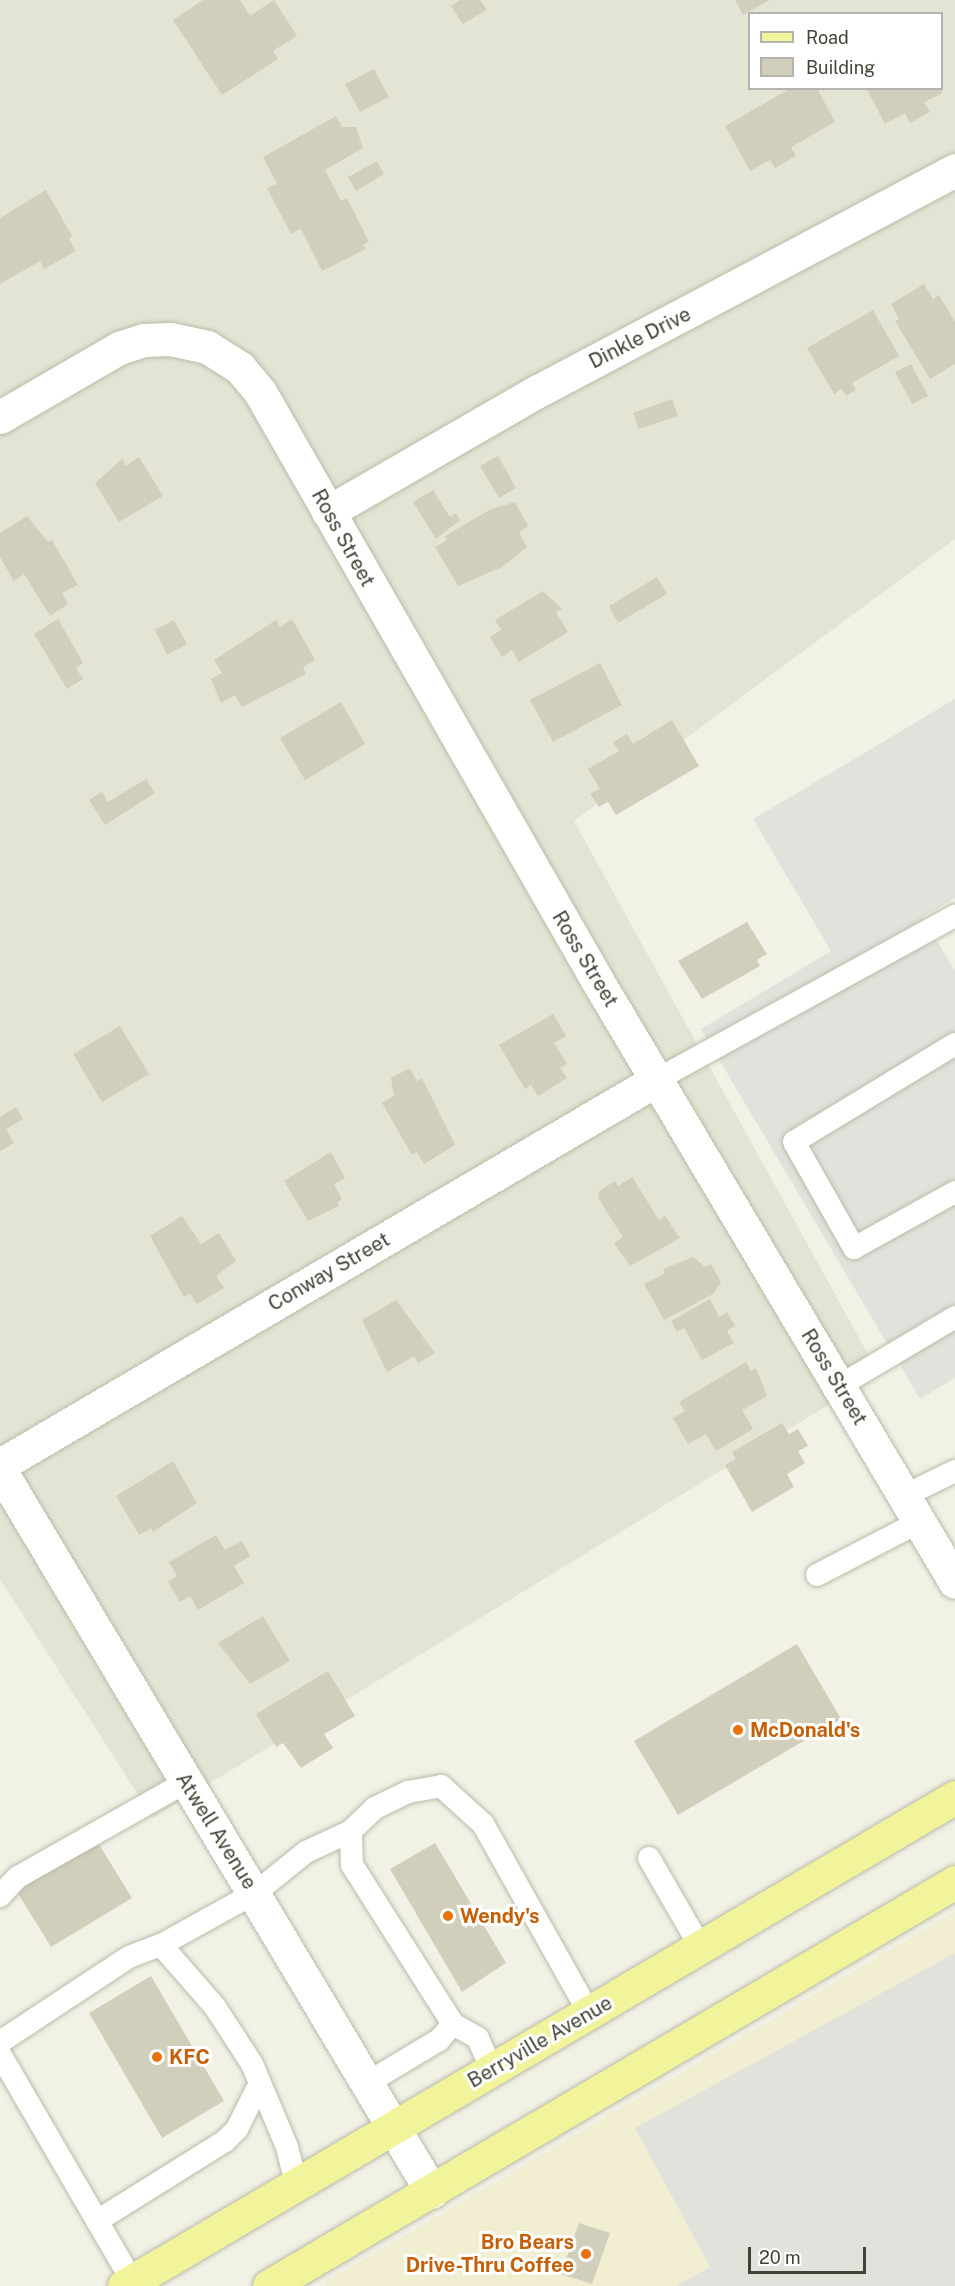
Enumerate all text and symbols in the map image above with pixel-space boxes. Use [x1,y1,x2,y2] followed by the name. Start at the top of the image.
[748,12,943,90] legend
[806,27,849,48] text: Road
[806,57,875,78] text: Building
[585,302,695,374] street label: Dinkle Drive
[306,485,380,591] street label: Ross Street
[547,907,623,1011] street label: Ross Street
[264,1228,394,1316] street label: Conway Street
[796,1325,872,1429] street label: Ross Street
[750,1718,860,1742] place label: McDonald's
[731,1723,745,1737] marker: McDonald's
[171,1768,261,1894] street label: Atwell Avenue
[460,1904,540,1928] place label: Wendy's
[441,1909,455,1923] marker: Wendy's
[463,1991,617,2093] street label: Berryville Avenue
[169,2045,210,2069] place label: KFC
[150,2050,164,2064] marker: KFC
[406,2230,574,2277] place label: Bro Bears Drive-Thru Coffee
[751,2235,870,2273] scale bar
[579,2247,593,2261] marker: Bro Bears Drive-Thru Coffee
[759,2247,801,2268] text: 20 m

